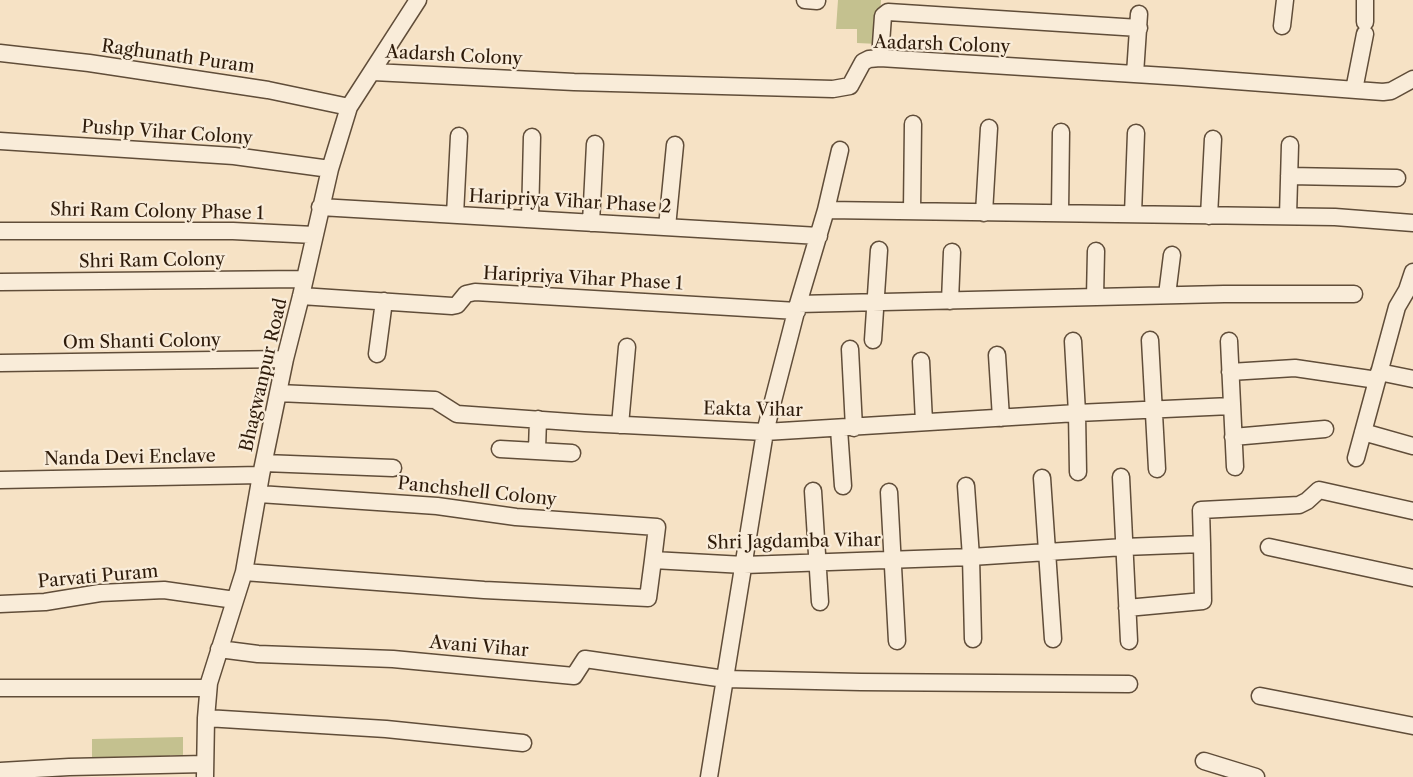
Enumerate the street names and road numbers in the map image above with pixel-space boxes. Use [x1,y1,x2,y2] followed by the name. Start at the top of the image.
[873,32,1011,58] street label: Aadarsh Colony
[100,36,256,78] street label: Raghunath Puram
[385,42,523,70] street label: Aadarsh Colony
[81,116,253,150] street label: Pushp Vihar Colony
[468,186,672,218] street label: Haripriya Vihar Phase 2
[50,199,264,225] street label: Shri Ram Colony Phase 1
[79,249,225,273] street label: Shri Ram Colony
[482,263,684,295] street label: Haripriya Vihar Phase 1
[236,296,292,454] street label: Bhagwanpur Road
[63,330,221,354] street label: Om Shanti Colony
[703,398,803,422] street label: Eakta Vihar
[44,446,216,470] street label: Nanda Devi Enclave
[396,473,558,511] street label: Panchshell Colony
[707,530,881,554] street label: Shri Jagdamba Vihar
[37,561,159,593] street label: Parvati Puram
[429,632,529,662] street label: Avani Vihar

